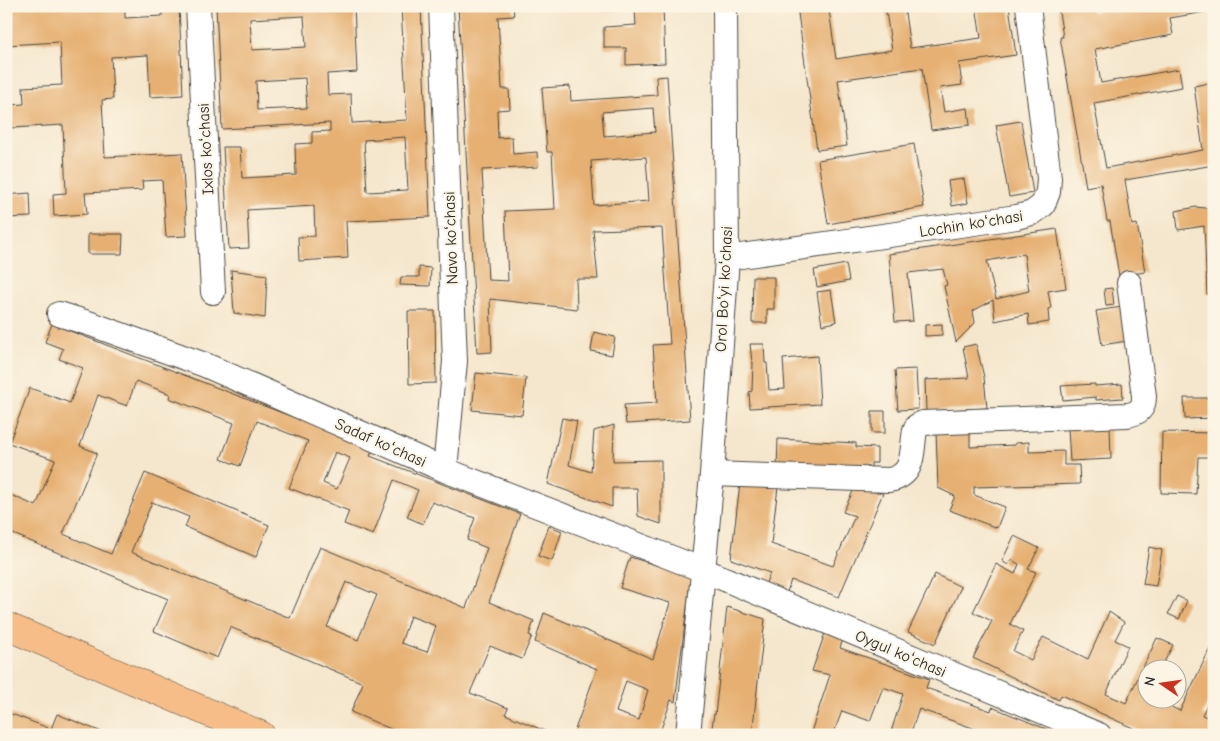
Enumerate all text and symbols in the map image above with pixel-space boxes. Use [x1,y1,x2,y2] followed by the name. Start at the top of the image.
[195,103,217,195] street label: Ixlos koʻchasi
[440,191,462,285] street label: Navo koʻchasi
[918,207,1024,241] street label: Lochin koʻchasi
[712,226,736,352] street label: Orol Boʻyi koʻchasi
[332,415,429,471] street label: Sadaf koʻchasi
[852,627,949,681] street label: Oygul koʻchasi
[1138,658,1188,708] north arrow
[1141,675,1159,688] text: N

